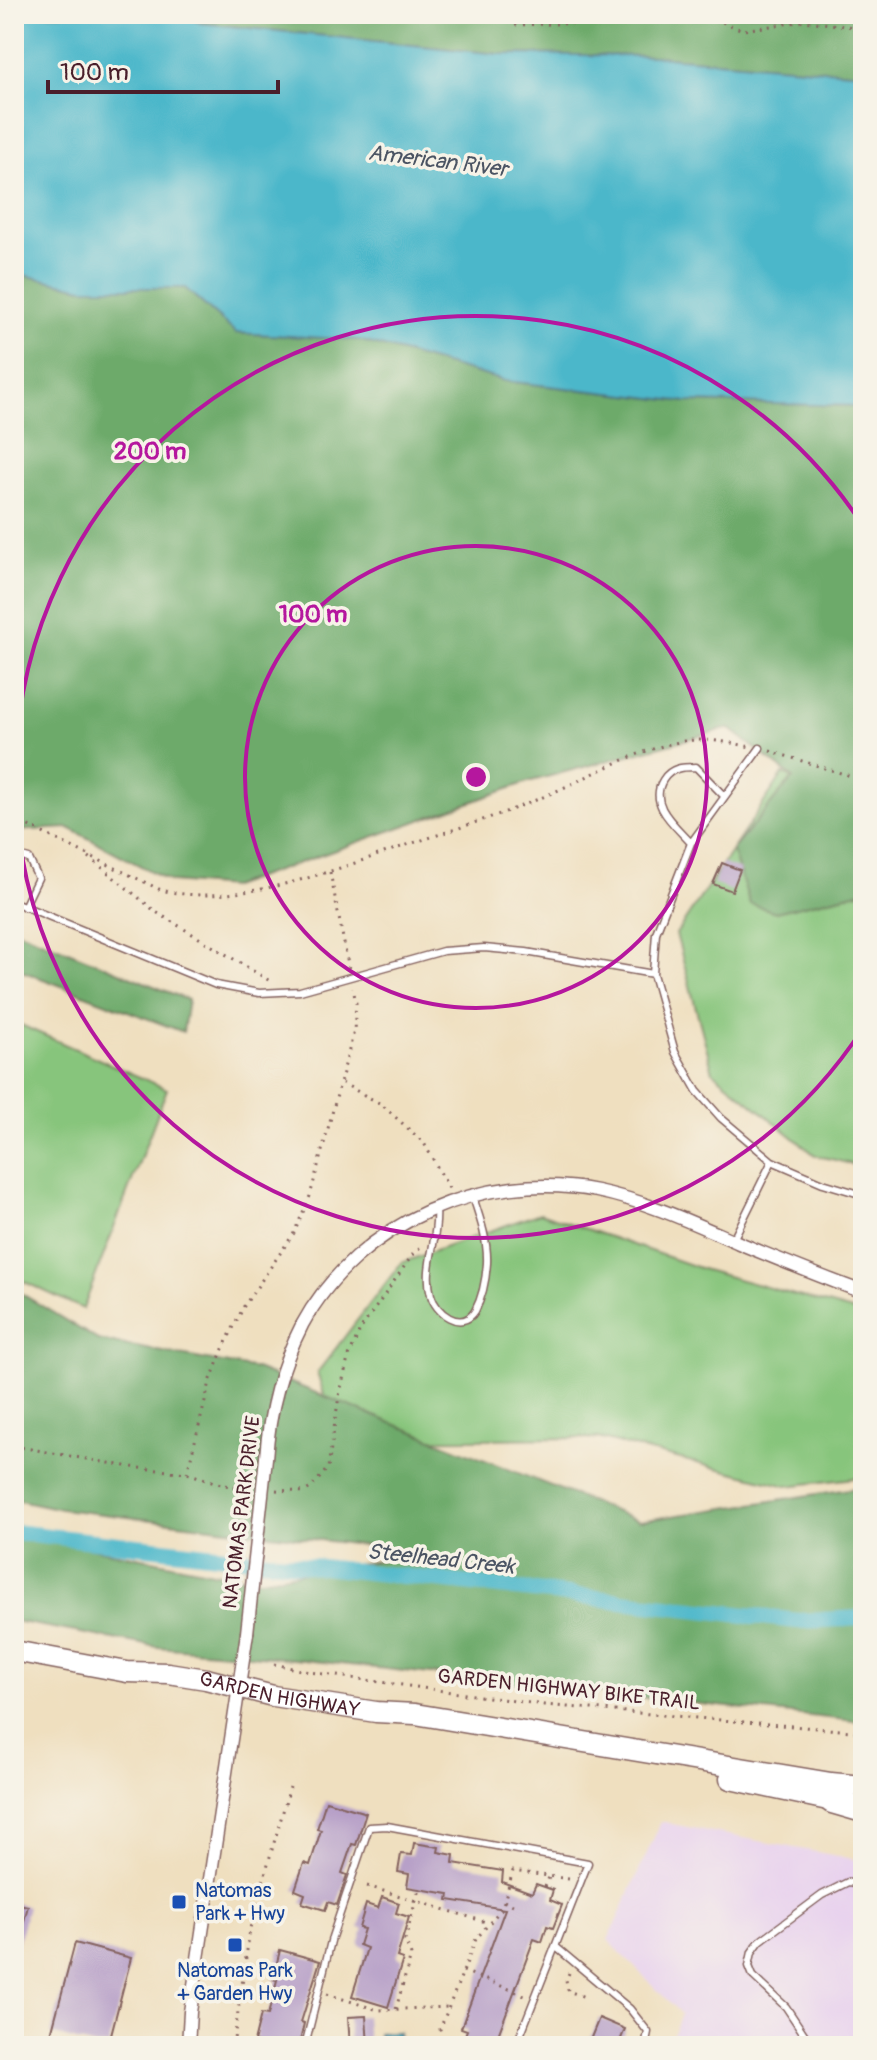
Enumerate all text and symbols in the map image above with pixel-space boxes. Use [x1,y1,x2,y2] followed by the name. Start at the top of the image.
[48,44,278,94] scale bar
[60,58,129,87] text: 100 m
[367,139,512,184] water label: American River
[114,437,186,466] text: 200 m
[279,600,347,629] text: 100 m
[462,763,490,791] centre of rings
[217,1414,266,1610] street label: NATOMAS PARK DRIVE
[366,1537,517,1581] water label: Steelhead Creek
[436,1663,702,1716] street label: GARDEN HIGHWAY BIKE TRAIL
[197,1666,362,1722] street label: GARDEN HIGHWAY
[195,1878,285,1926] place label: Natomas Park + Hwy
[170,1893,188,1911] marker: Natomas Park + Hwy
[226,1936,244,1954] marker: Natomas Park + Garden Hwy
[177,1958,294,2006] place label: Natomas Park + Garden Hwy

